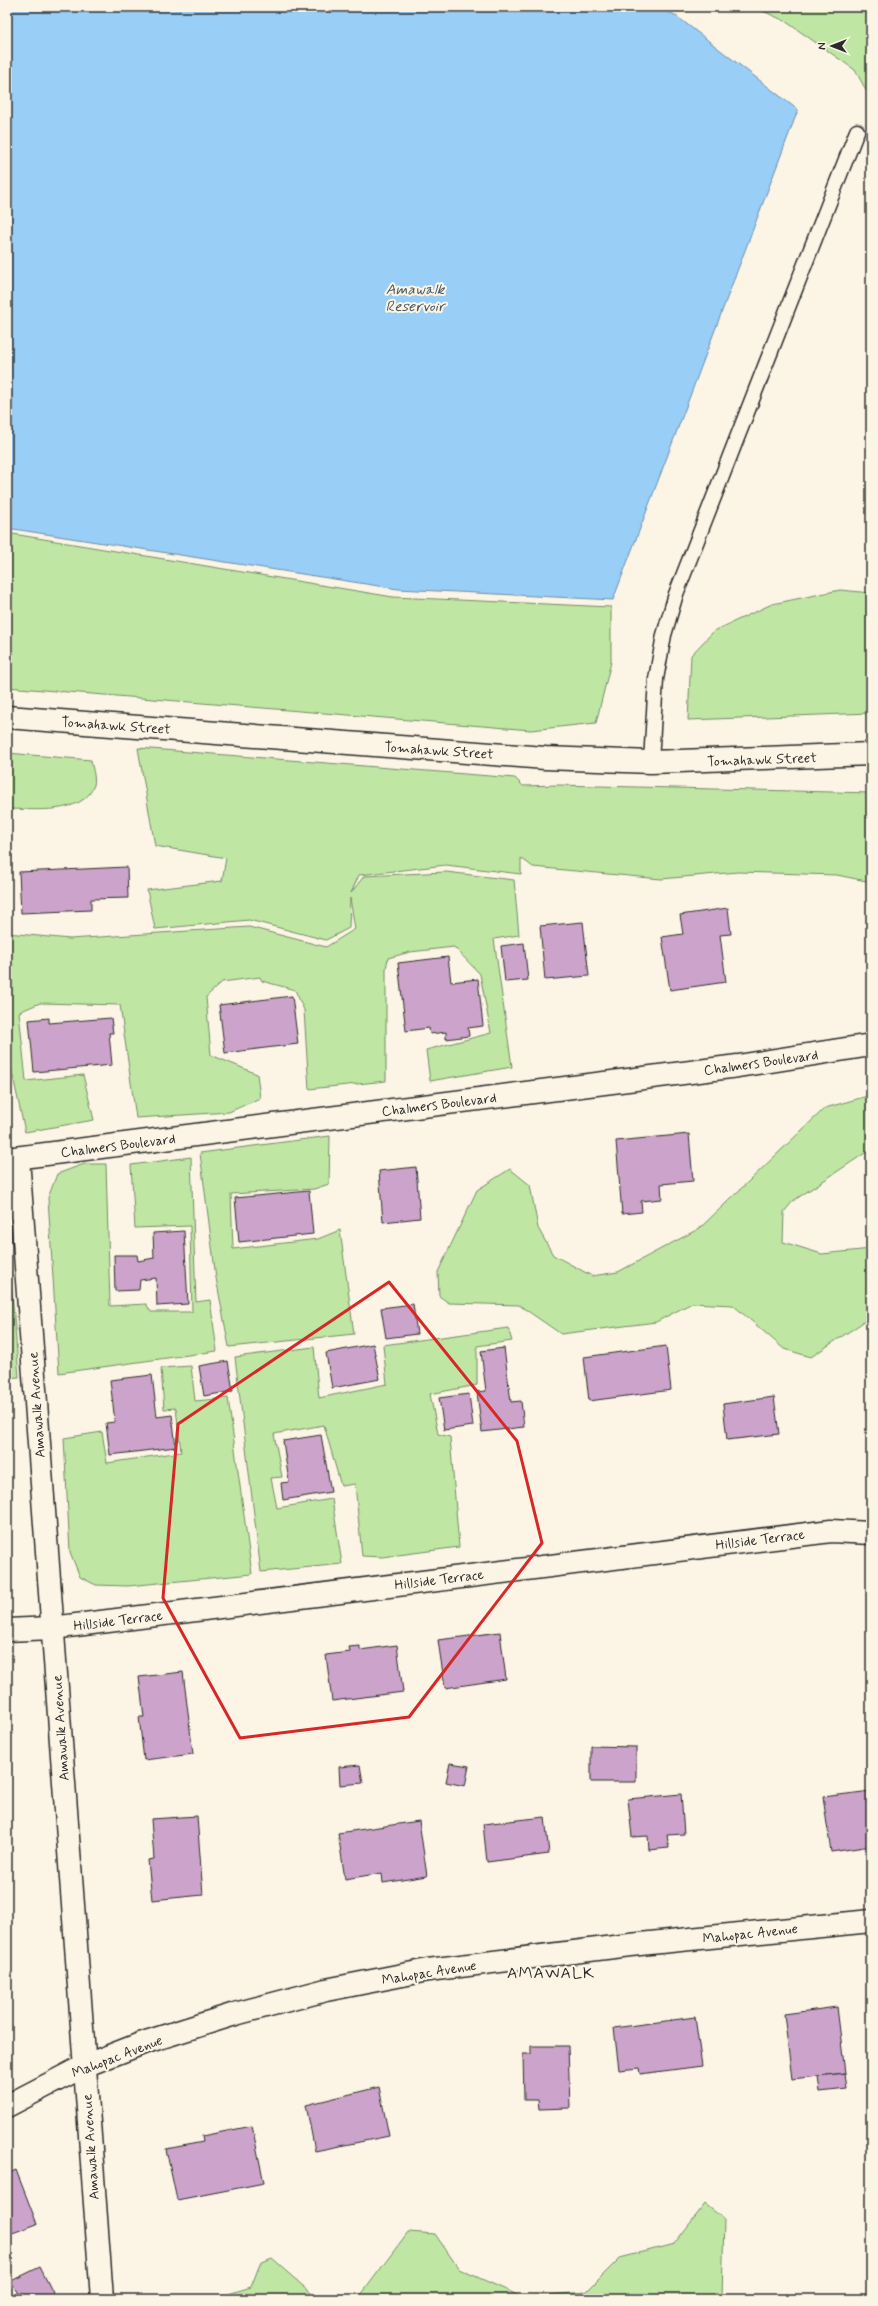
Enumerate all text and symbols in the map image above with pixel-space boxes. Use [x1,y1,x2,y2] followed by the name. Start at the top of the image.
[812,26,852,66] north arrow
[816,42,830,50] text: N
[386,280,446,317] water label: Amawalk Reservoir
[61,713,172,739] street label: Tomahawk Street
[384,738,495,764] street label: Tomahawk Street
[707,749,818,771] street label: Tomahawk Street
[703,1046,820,1080] street label: Chalmers Boulevard
[381,1089,497,1121] street label: Chalmers Boulevard
[60,1130,176,1162] street label: Chalmers Boulevard
[24,1351,50,1459] street label: Amawalk Avenue
[714,1526,806,1554] street label: Hillside Terrace
[393,1566,485,1594] street label: Hillside Terrace
[72,1607,164,1635] street label: Hillside Terrace
[48,1674,74,1782] street label: Amawalk Avenue
[702,1920,799,1948] street label: Mahopac Avenue
[380,1957,478,1989] street label: Mahopac Avenue
[507,1963,595,1984] district label: AMAWALK
[69,2031,165,2083] street label: Mahopac Avenue
[78,2093,104,2201] street label: Amawalk Avenue

